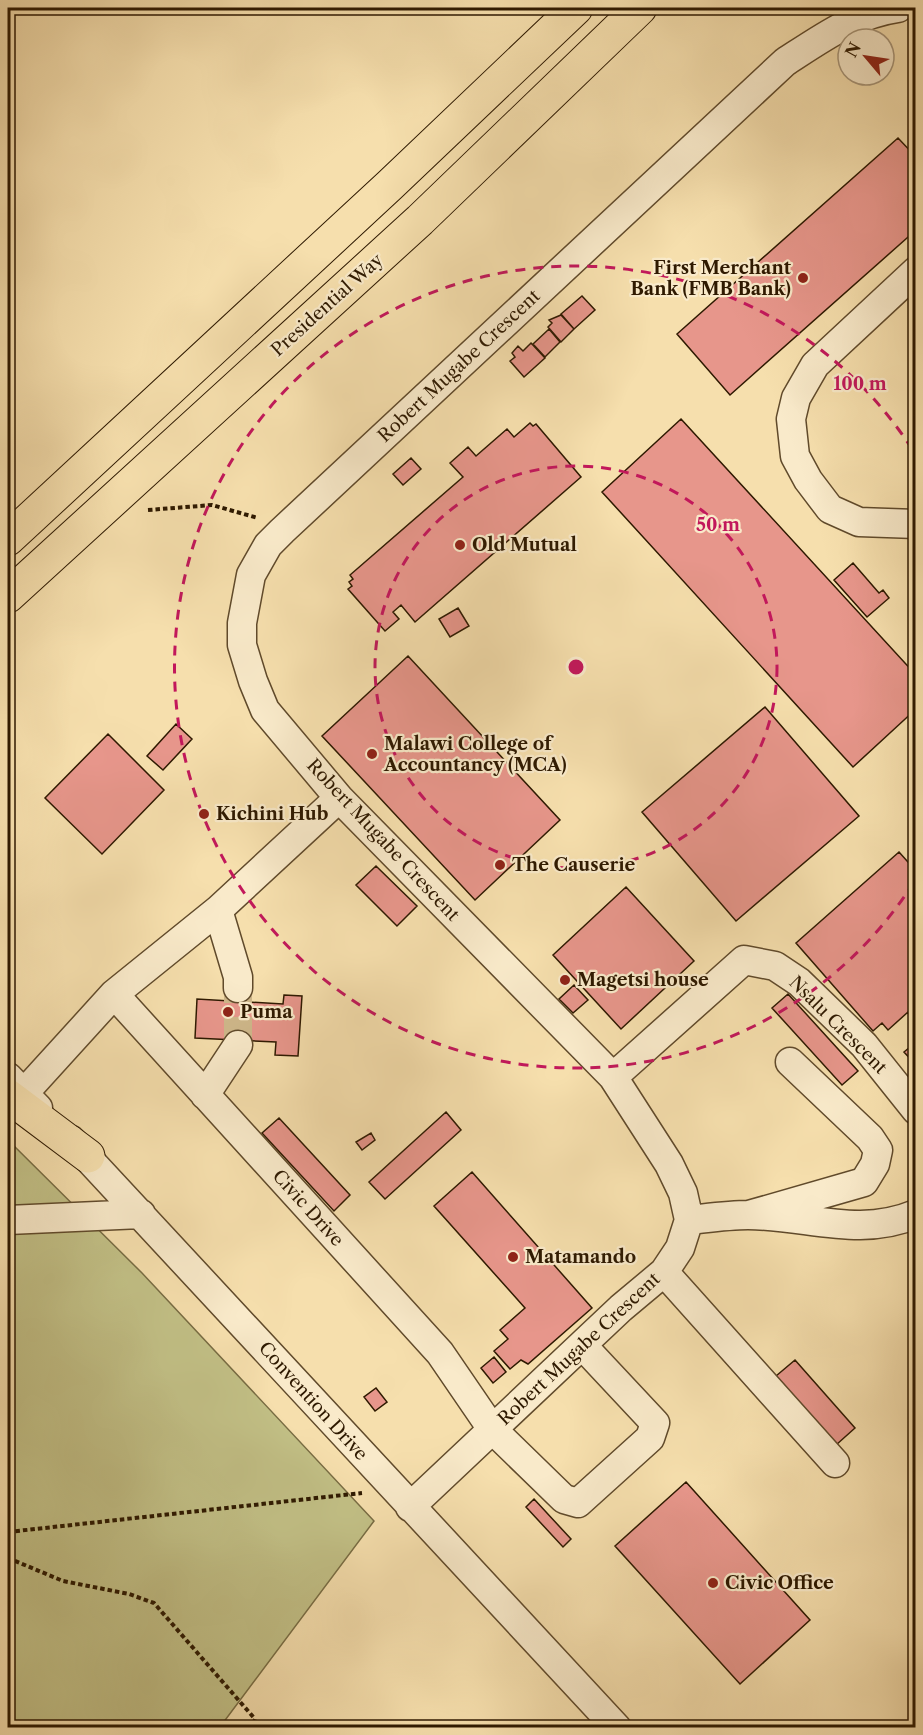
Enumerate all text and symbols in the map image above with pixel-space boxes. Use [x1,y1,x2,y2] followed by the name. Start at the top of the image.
[836,27,896,87] north arrow
[841,39,865,61] text: N
[267,248,388,361] street label: Presidential Way
[630,257,792,300] place label: First Merchant Bank (FMB Bank)
[796,271,810,285] marker: First Merchant Bank (FMB Bank)
[373,285,545,447] street label: Robert Mugabe Crescent
[833,373,887,395] text: 100 m
[696,514,740,536] text: 50 m
[472,534,577,556] place label: Old Mutual
[453,538,467,552] marker: Old Mutual
[566,657,586,677] centre of rings
[383,733,567,776] place label: Malawi College of Accountancy (MCA)
[365,747,379,761] marker: Malawi College of Accountancy (MCA)
[302,754,464,926] street label: Robert Mugabe Crescent
[216,803,329,825] place label: Kichini Hub
[197,807,211,821] marker: Kichini Hub
[512,854,636,876] place label: The Causerie
[493,858,507,872] marker: The Causerie
[577,969,709,991] place label: Magetsi house
[785,972,892,1079] street label: Nsalu Crescent
[558,973,572,987] marker: Magetsi house
[240,1001,293,1023] place label: Puma
[221,1005,235,1019] marker: Puma
[268,1165,348,1251] street label: Civic Drive
[525,1246,636,1268] place label: Matamando
[506,1250,520,1264] marker: Matamando
[493,1268,665,1430] street label: Robert Mugabe Crescent
[254,1337,372,1465] street label: Convention Drive
[725,1572,834,1594] place label: Civic Office
[706,1576,720,1590] marker: Civic Office

